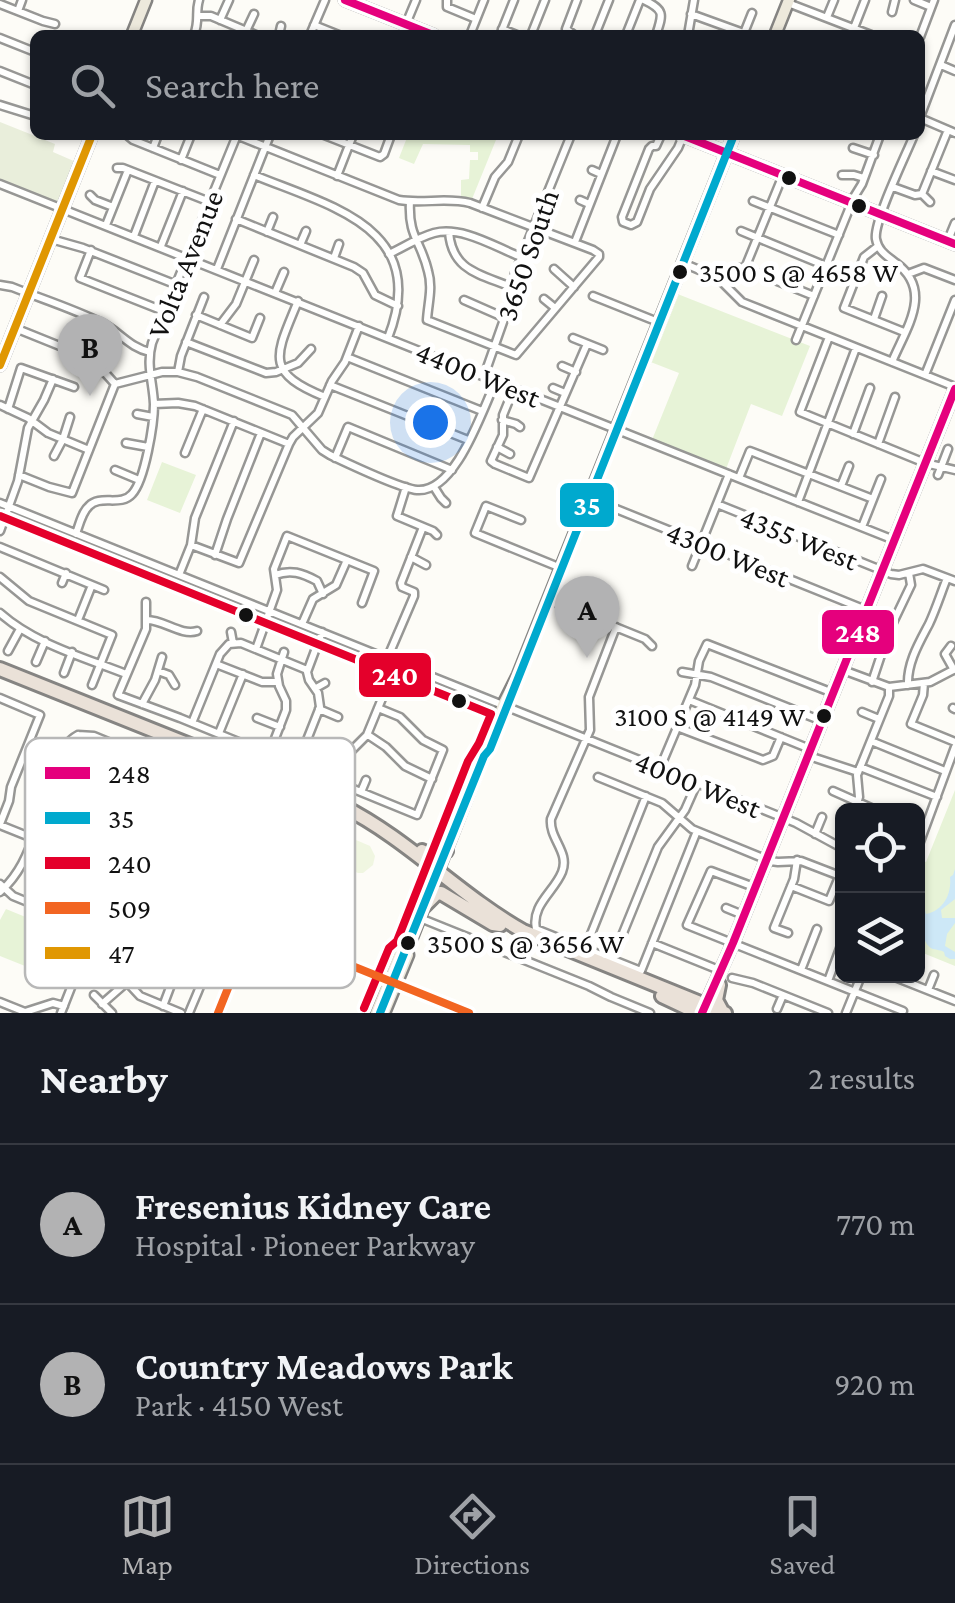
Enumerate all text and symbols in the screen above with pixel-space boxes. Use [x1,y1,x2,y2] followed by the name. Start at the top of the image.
[30,30,925,140] search box
[65,58,120,113] icon: search
[145,64,319,106] text: Search here
[779,168,799,188] unlabelled marker
[140,185,230,343] street label: Volta Avenue
[489,185,565,325] street label: 3650 South
[849,196,869,216] unlabelled marker
[699,257,898,288] place label: 3500 S @ 4658 W
[670,262,690,282] marker: 3500 S @ 4658 W
[58,314,122,396] pin: B
[411,334,546,414] street label: 4400 West
[405,397,456,448] your location
[558,481,616,529] line badge: 35
[573,490,601,521] text: 35
[735,499,864,577] street label: 4355 West
[662,514,795,594] street label: 4300 West
[554,576,620,658] pin: A
[236,605,256,625] unlabelled marker
[820,608,896,656] line badge: 248
[835,617,881,648] text: 248
[357,651,433,699] line badge: 240
[372,660,418,691] text: 240
[449,691,469,711] unlabelled marker
[614,701,805,732] place label: 3100 S @ 4149 W
[814,706,834,726] marker: 3100 S @ 4149 W
[25,738,355,988] legend
[630,744,767,825] street label: 4000 West
[108,758,151,789] text: 248
[108,803,135,834] text: 35
[835,803,925,983] map controls
[835,803,925,893] button: locate
[108,848,151,879] text: 240
[108,893,151,924] text: 509
[835,893,925,983] button: layers
[427,928,625,959] place label: 3500 S @ 3656 W
[398,933,418,953] marker: 3500 S @ 3656 W
[108,938,135,969] text: 47
[40,1055,168,1102] text: Nearby
[808,1060,915,1096] text: 2 results
[135,1185,491,1227] text: Fresenius Kidney Care
[63,1206,82,1242] text: A
[836,1206,915,1242] text: 770 m
[135,1227,475,1263] text: Hospital · Pioneer Parkway
[135,1345,513,1387] text: Country Meadows Park
[63,1366,82,1402] text: B
[834,1366,915,1402] text: 920 m
[135,1387,343,1423] text: Park · 4150 West
[120,1489,175,1580] tab: Map
[414,1489,530,1580] tab: Directions
[770,1489,835,1580] tab: Saved

